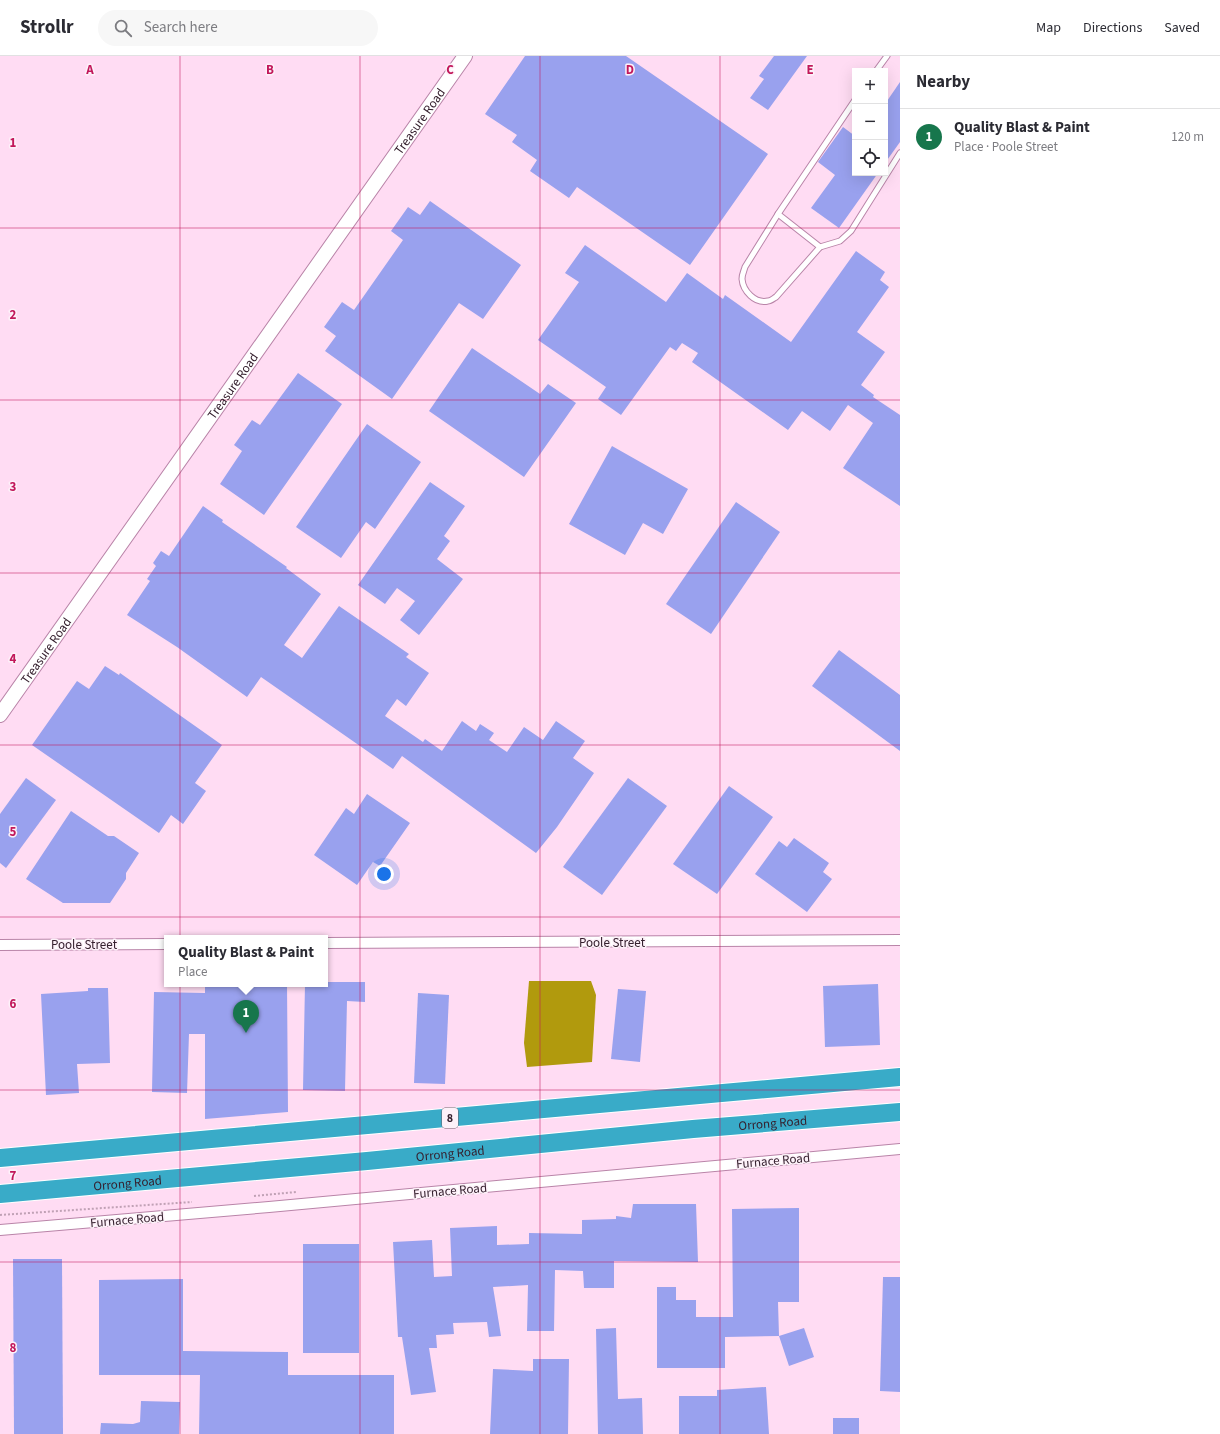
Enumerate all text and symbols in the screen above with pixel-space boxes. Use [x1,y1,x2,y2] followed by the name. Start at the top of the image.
[98,10,378,46] search box
[20,14,74,41] text: Strollr
[112,17,134,39] icon: search
[144,17,218,38] text: Search here
[1036,18,1061,38] text: Map
[1083,18,1142,38] text: Directions
[1164,18,1200,38] text: Saved
[85,61,94,79] text: A
[266,61,274,79] text: B
[446,61,454,79] text: C
[626,61,634,79] text: D
[806,61,814,79] text: E
[852,68,888,176] map controls
[852,68,888,104] button: +
[916,70,970,94] text: Nearby
[390,85,450,158] street label: Treasure Road
[852,104,888,140] button: −
[954,117,1090,138] text: Quality Blast & Paint
[926,128,932,146] text: 1
[1171,128,1204,146] text: 120 m
[10,134,17,152] text: 1
[954,138,1058,156] text: Place · Poole Street
[852,140,888,176] button: locate
[10,306,17,324] text: 2
[203,349,263,423] street label: Treasure Road
[10,478,17,496] text: 3
[17,614,76,688] street label: Treasure Road
[10,650,17,668] text: 4
[10,823,17,841] text: 5
[374,864,394,884] your location
[579,934,646,952] street label: Poole Street
[164,935,328,987] popup
[51,936,118,954] street label: Poole Street
[178,942,314,963] text: Quality Blast & Paint
[178,963,207,981] text: Place
[10,995,17,1013] text: 6
[233,1000,259,1033] pin: 1
[442,1108,458,1128] road number: 8
[738,1112,808,1135] street label: Orrong Road
[415,1142,485,1166] street label: Orrong Road
[735,1149,811,1173] street label: Furnace Road
[10,1167,17,1185] text: 7
[92,1171,163,1196] street label: Orrong Road
[412,1179,488,1203] street label: Furnace Road
[89,1208,165,1232] street label: Furnace Road
[10,1339,17,1357] text: 8

